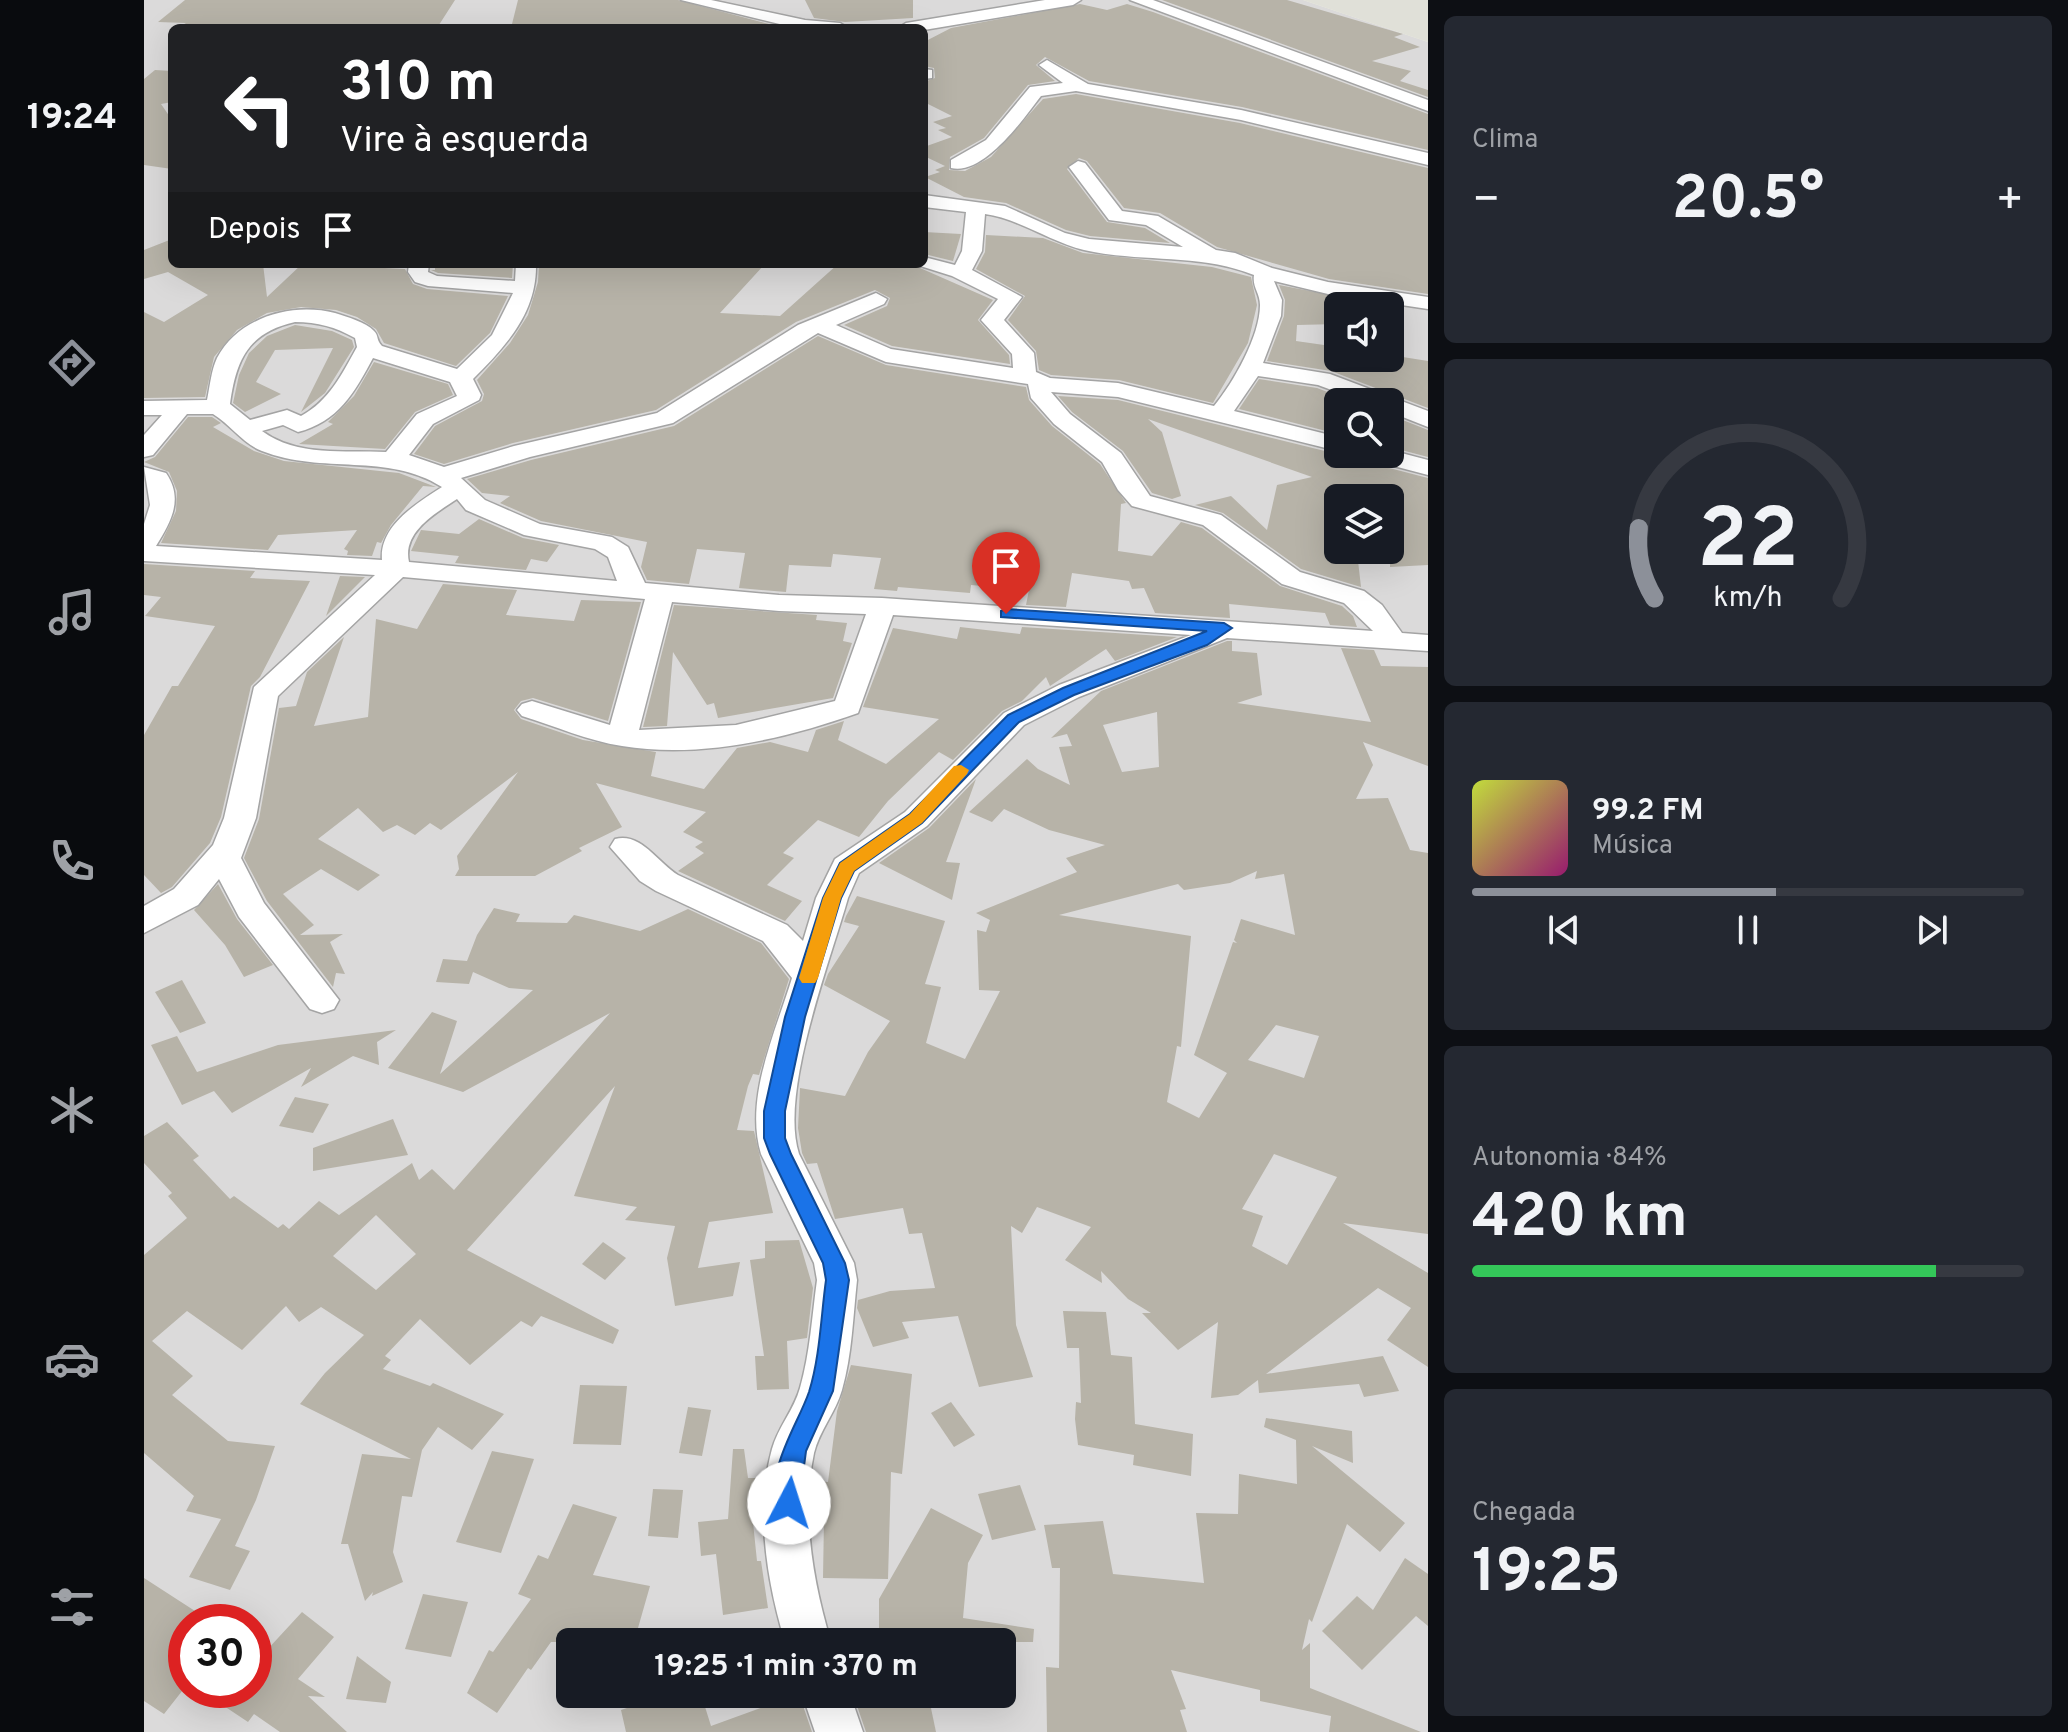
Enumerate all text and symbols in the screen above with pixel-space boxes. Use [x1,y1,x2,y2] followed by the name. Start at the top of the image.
[340,50,496,120] text: 310 m
[208,56,312,160] icon: left
[27,96,117,142] text: 19:24
[340,119,589,165] text: Vire à esquerda
[1472,124,1538,157] text: Clima
[1672,164,1824,240] text: 20.5°
[1472,174,1500,230] text: −
[1996,174,2024,230] text: +
[316,208,360,252] icon: arrive
[208,212,300,249] text: Depois
[1324,292,1404,564] map controls
[1324,292,1404,372] button: sound
[44,335,100,391] icon: directions
[1324,388,1404,468] button: search
[1324,484,1404,564] button: layers
[1697,491,1799,596] text: 22
[972,532,1040,614] pin
[984,544,1028,588] icon: arrive
[1713,581,1783,617] text: km/h
[44,584,100,640] icon: music
[1592,793,1704,830] text: 99.2 FM
[1592,830,1673,863] text: Música
[44,833,100,889] icon: phone
[1542,908,1586,952] icon: previous
[1726,908,1770,952] icon: pause
[1910,908,1954,952] icon: next
[44,1082,100,1138] icon: climate
[1472,1142,1667,1175] text: Autonomia · 84%
[1472,1182,1688,1258] text: 420 km
[44,1331,100,1387] icon: car
[747,1461,831,1545] position arrow
[1472,1497,1575,1530] text: Chegada
[1472,1537,1621,1613] text: 19:25
[44,1579,100,1635] icon: filters
[168,1604,272,1708] speed limit sign: 30
[654,1649,918,1686] text: 19:25 · 1 min · 370 m

